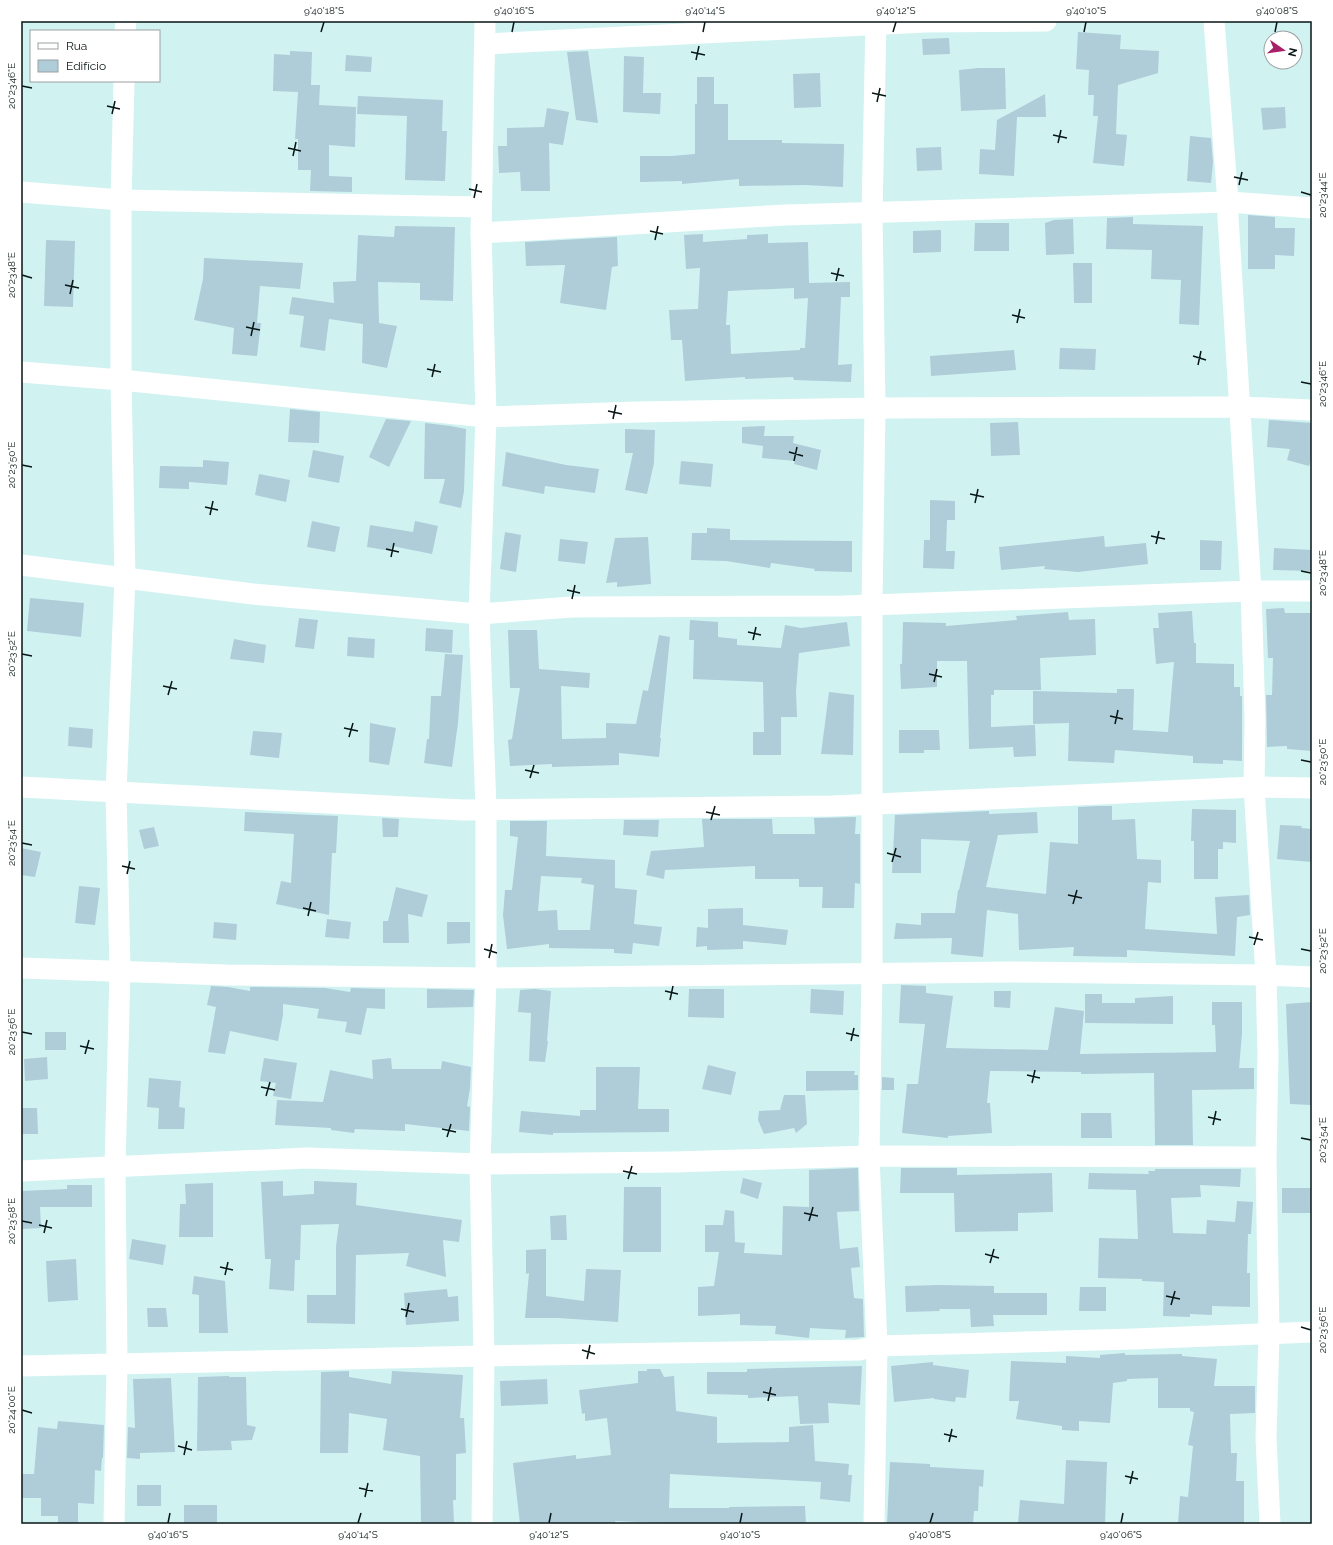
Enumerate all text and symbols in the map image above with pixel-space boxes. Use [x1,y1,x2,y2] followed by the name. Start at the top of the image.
[304,5,344,16] text: 9°40'18"S
[494,5,534,16] text: 9°40'16"S
[685,5,725,16] text: 9°40'14"S
[876,5,916,16] text: 9°40'12"S
[1066,5,1106,16] text: 9°40'10"S
[1256,5,1298,16] text: 9°40'08"S
[30,30,160,82] legend
[1263,30,1303,70] north arrow
[66,39,87,53] text: Rua
[1285,47,1300,58] text: N
[66,59,106,73] text: Edifício
[6,63,17,109] text: 20°23'46"E
[1317,172,1328,218] text: 20°23'44"E
[6,252,17,298] text: 20°23'48"E
[1317,361,1328,407] text: 20°23'46"E
[6,442,17,488] text: 20°23'50"E
[1317,550,1328,596] text: 20°23'48"E
[6,631,17,677] text: 20°23'52"E
[1317,739,1328,785] text: 20°23'50"E
[6,820,17,866] text: 20°23'54"E
[1317,928,1328,974] text: 20°23'52"E
[6,1009,17,1055] text: 20°23'56"E
[1317,1117,1328,1163] text: 20°23'54"E
[6,1198,17,1244] text: 20°23'58"E
[1317,1307,1328,1353] text: 20°23'56"E
[6,1386,17,1434] text: 20°24'00"E
[148,1529,188,1540] text: 9°40'16"S
[338,1529,378,1540] text: 9°40'14"S
[529,1529,569,1540] text: 9°40'12"S
[720,1529,760,1540] text: 9°40'10"S
[909,1529,951,1540] text: 9°40'08"S
[1100,1529,1142,1540] text: 9°40'06"S

